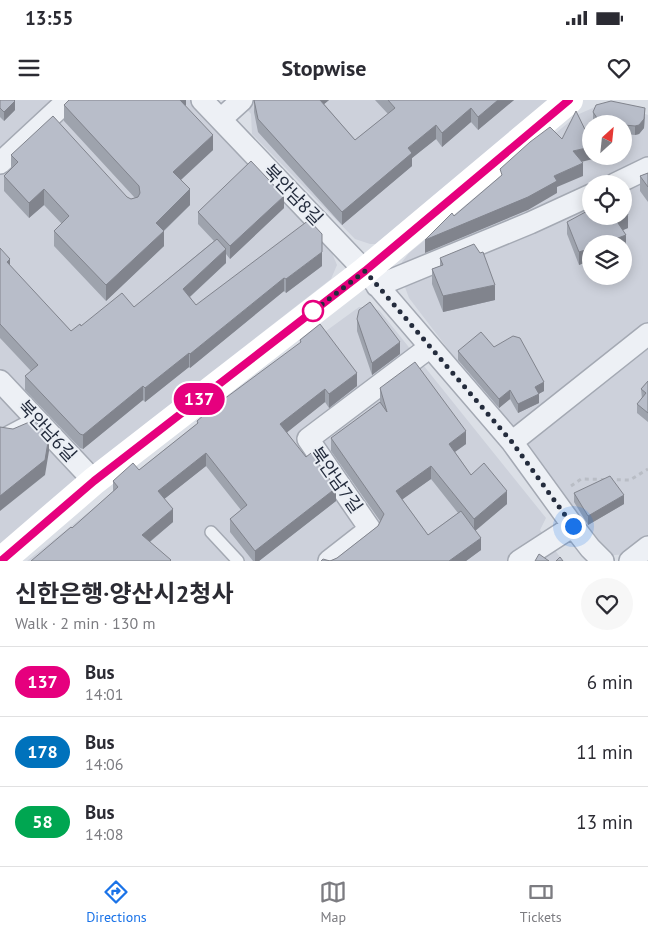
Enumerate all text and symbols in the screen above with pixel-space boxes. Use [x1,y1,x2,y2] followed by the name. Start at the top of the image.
[25,6,73,30] text: 13:55
[15,54,43,82] icon: menu
[282,54,366,82] text: Stopwise
[605,54,633,82] icon: heart
[582,115,632,165] north arrow
[582,115,632,285] map controls
[259,159,328,230] street label: 북안남8길
[582,175,632,225] button: locate
[582,235,632,285] button: layers
[302,300,324,322] unlabelled marker
[170,383,228,415] line badge: 137
[184,387,214,410] text: 137
[13,395,82,466] street label: 북안남6길
[305,442,368,517] street label: 북안남7길
[561,514,586,539] your location
[15,578,233,609] text: 신한은행·양산시2청사
[581,578,633,630] button: heart
[15,613,155,633] text: Walk · 2 min · 130 m
[85,660,114,684] text: Bus
[27,670,58,693] text: 137
[587,670,633,694] text: 6 min
[85,684,123,704] text: 14:01
[85,730,114,754] text: Bus
[27,740,58,763] text: 178
[576,740,633,764] text: 11 min
[85,754,123,774] text: 14:06
[85,800,114,824] text: Bus
[32,810,53,833] text: 58
[576,810,633,834] text: 13 min
[85,824,123,844] text: 14:08
[86,878,147,926] tab: Directions
[319,878,347,926] tab: Map
[520,878,562,926] tab: Tickets

